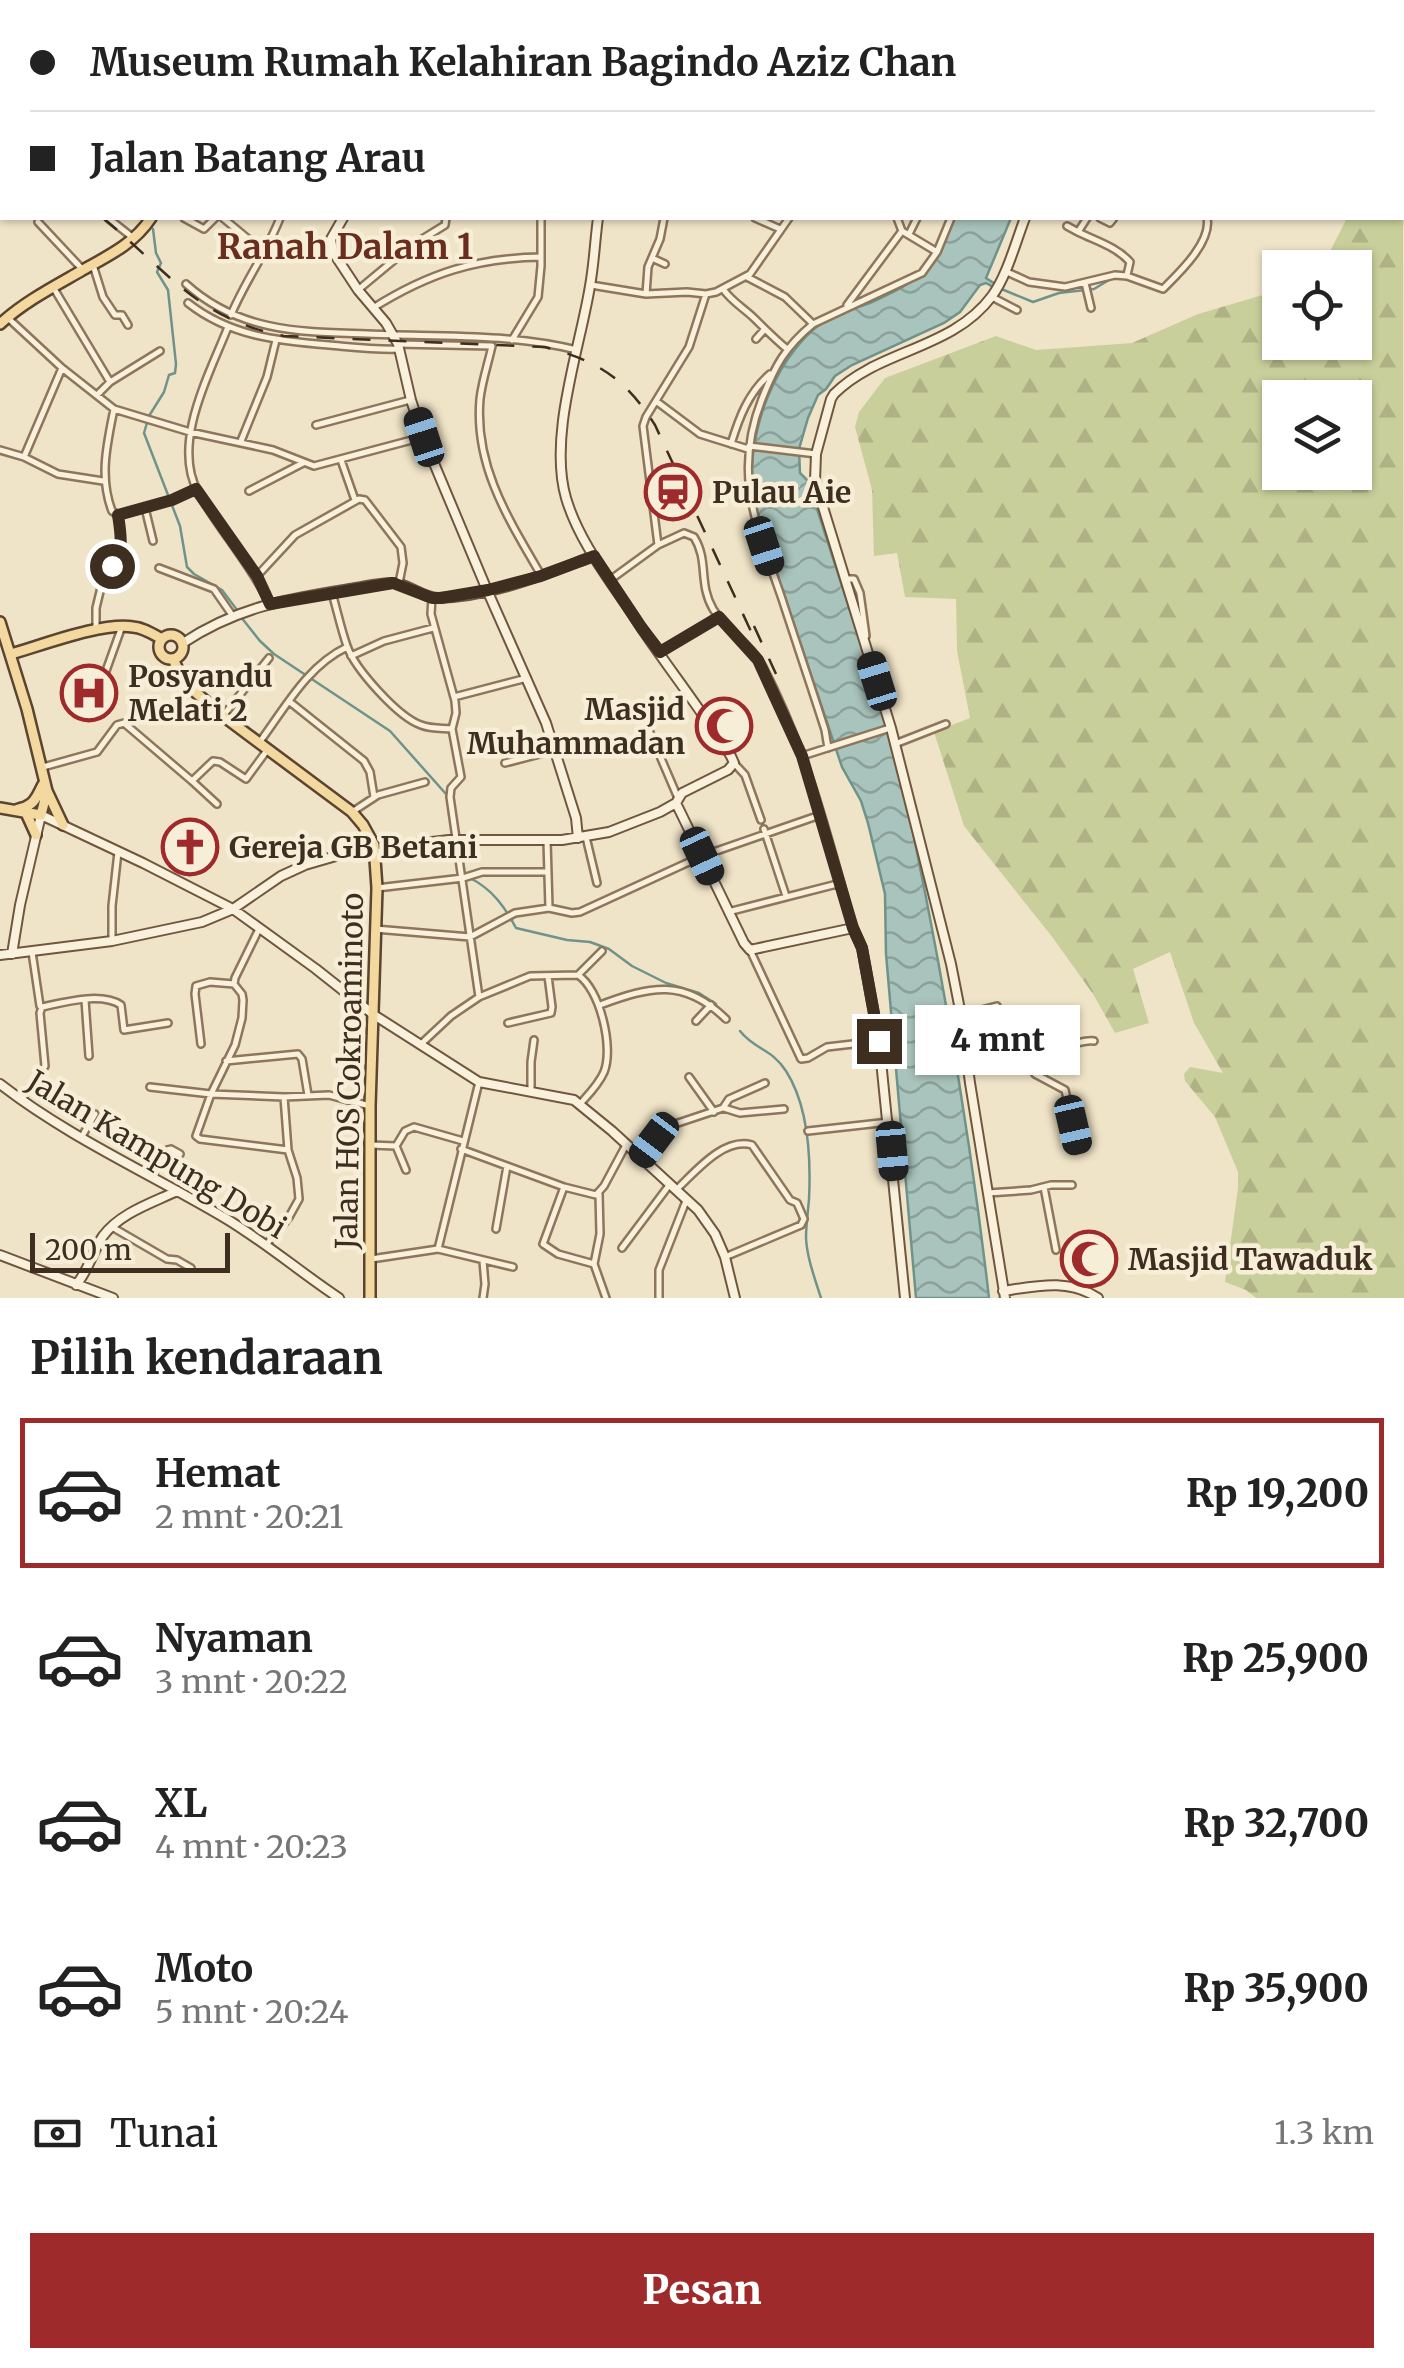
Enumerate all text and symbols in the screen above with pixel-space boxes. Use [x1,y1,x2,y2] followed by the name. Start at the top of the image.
[90,39,956,86] text: Museum Rumah Kelahiran Bagindo Aziz Chan
[90,135,426,182] text: Jalan Batang Arau
[217,225,473,269] district label: Ranah Dalam 1
[1262,250,1372,490] map controls
[1262,250,1372,360] button: locate
[1262,380,1372,490] button: layers
[400,404,448,470] car
[643,462,703,522] station icon: Pulau Aie
[712,473,851,511] place label: Pulau Aie
[740,513,788,579] car
[90,544,135,589] route start
[854,648,900,714] car
[128,657,273,729] place label: Posyandu Melati 2
[59,663,119,723] hospital icon: Posyandu Melati 2
[467,690,685,762] place label: Masjid Muhammadan
[694,696,754,756] mosque icon: Masjid Muhammadan
[160,817,220,877] church icon: Gereja GB Betani
[676,822,728,890] car
[229,828,478,866] place label: Gereja GB Betani
[327,892,371,1251] street label: Jalan HOS Cokroaminoto
[914,1006,1079,1076] callout: 4 mnt
[857,1019,902,1064] route end
[950,1020,1045,1060] text: 4 mnt
[19,1061,294,1247] street label: Jalan Kampung Dobi
[1052,1092,1094,1158] car
[624,1107,684,1173] car
[874,1120,910,1182] car
[30,1228,230,1272] scale bar
[1059,1229,1119,1289] mosque icon: Masjid Tawaduk
[45,1232,132,1268] text: 200 m
[1128,1240,1373,1278] place label: Masjid Tawaduk
[30,1330,383,1386] text: Pilih kendaraan
[35,1448,125,1538] icon: car
[155,1450,280,1497] text: Hemat
[1186,1470,1369,1517] text: Rp 19,200
[155,1497,343,1537] text: 2 mnt · 20:21
[35,1613,125,1703] icon: car
[155,1615,313,1662] text: Nyaman
[1182,1635,1369,1682] text: Rp 25,900
[155,1662,348,1702] text: 3 mnt · 20:22
[35,1778,125,1868] icon: car
[155,1780,207,1827] text: XL
[1184,1800,1369,1847] text: Rp 32,700
[155,1827,348,1867] text: 4 mnt · 20:23
[35,1943,125,2033] icon: car
[155,1945,253,1992] text: Moto
[1184,1965,1369,2012] text: Rp 35,900
[155,1992,348,2032] text: 5 mnt · 20:24
[30,2106,85,2161] icon: cash
[110,2110,218,2157] text: Tunai
[1274,2113,1374,2153] text: 1.3 km
[30,2233,1374,2348] button: Pesan

